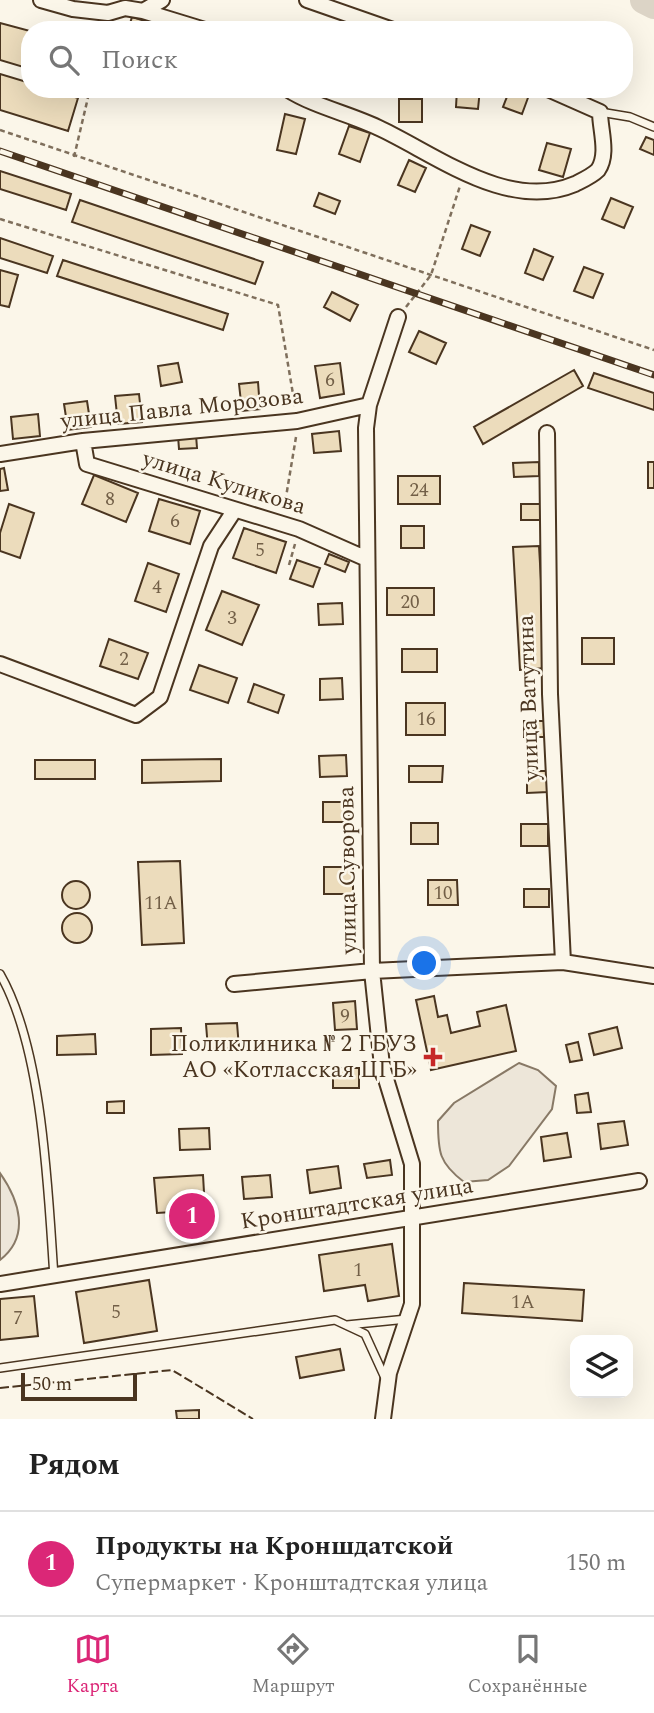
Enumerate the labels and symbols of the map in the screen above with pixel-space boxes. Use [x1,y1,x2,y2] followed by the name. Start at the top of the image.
[325,366,335,395] house number: 6
[58,379,305,439] street label: улица Павла Морозова
[137,441,310,524] street label: улица Куликова
[409,476,429,505] house number: 24
[105,485,115,514] house number: 8
[170,507,180,536] house number: 6
[255,536,265,565] house number: 5
[152,573,162,602] house number: 4
[400,588,420,617] house number: 20
[227,604,237,633] house number: 3
[509,614,549,783] street label: улица Ватутина
[119,645,129,674] house number: 2
[416,705,436,734] house number: 16
[329,786,367,955] street label: улица Суворова
[433,879,453,908] house number: 10
[144,889,178,918] house number: 11А
[407,946,441,980] your location
[340,1002,350,1031] house number: 9
[171,1027,417,1088] place label: Поликлиника № 2 ГБУЗ АО «Котласская ЦГБ»
[423,1047,443,1067] marker: Поликлиника № 2 ГБУЗ АО «Котласская ЦГБ»
[238,1168,476,1240] street label: Кронштадтская улица
[169,1190,215,1242] pin: 1
[353,1256,363,1285] house number: 1
[511,1288,535,1317] house number: 1А
[111,1298,121,1327] house number: 5
[13,1304,23,1333] house number: 7
[21,1370,136,1402] scale bar

